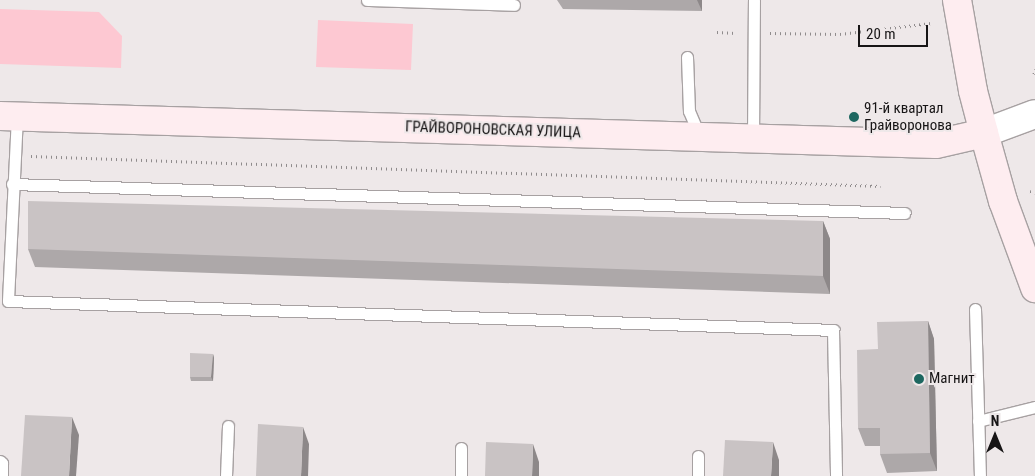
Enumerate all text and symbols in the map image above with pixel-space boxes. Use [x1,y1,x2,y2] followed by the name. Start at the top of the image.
[860,15,930,47] scale bar
[866,25,896,43] text: 20 m
[864,99,952,134] place label: 91-й квартал Грайворонова
[848,111,860,123] marker: 91-й квартал Грайворонова
[405,118,581,142] street label: ГРАЙВОРОНОВСКАЯ УЛИЦА
[929,370,975,388] place label: Магнит
[913,373,925,385] marker: Магнит
[970,411,1020,461] north arrow
[991,413,999,429] text: N

